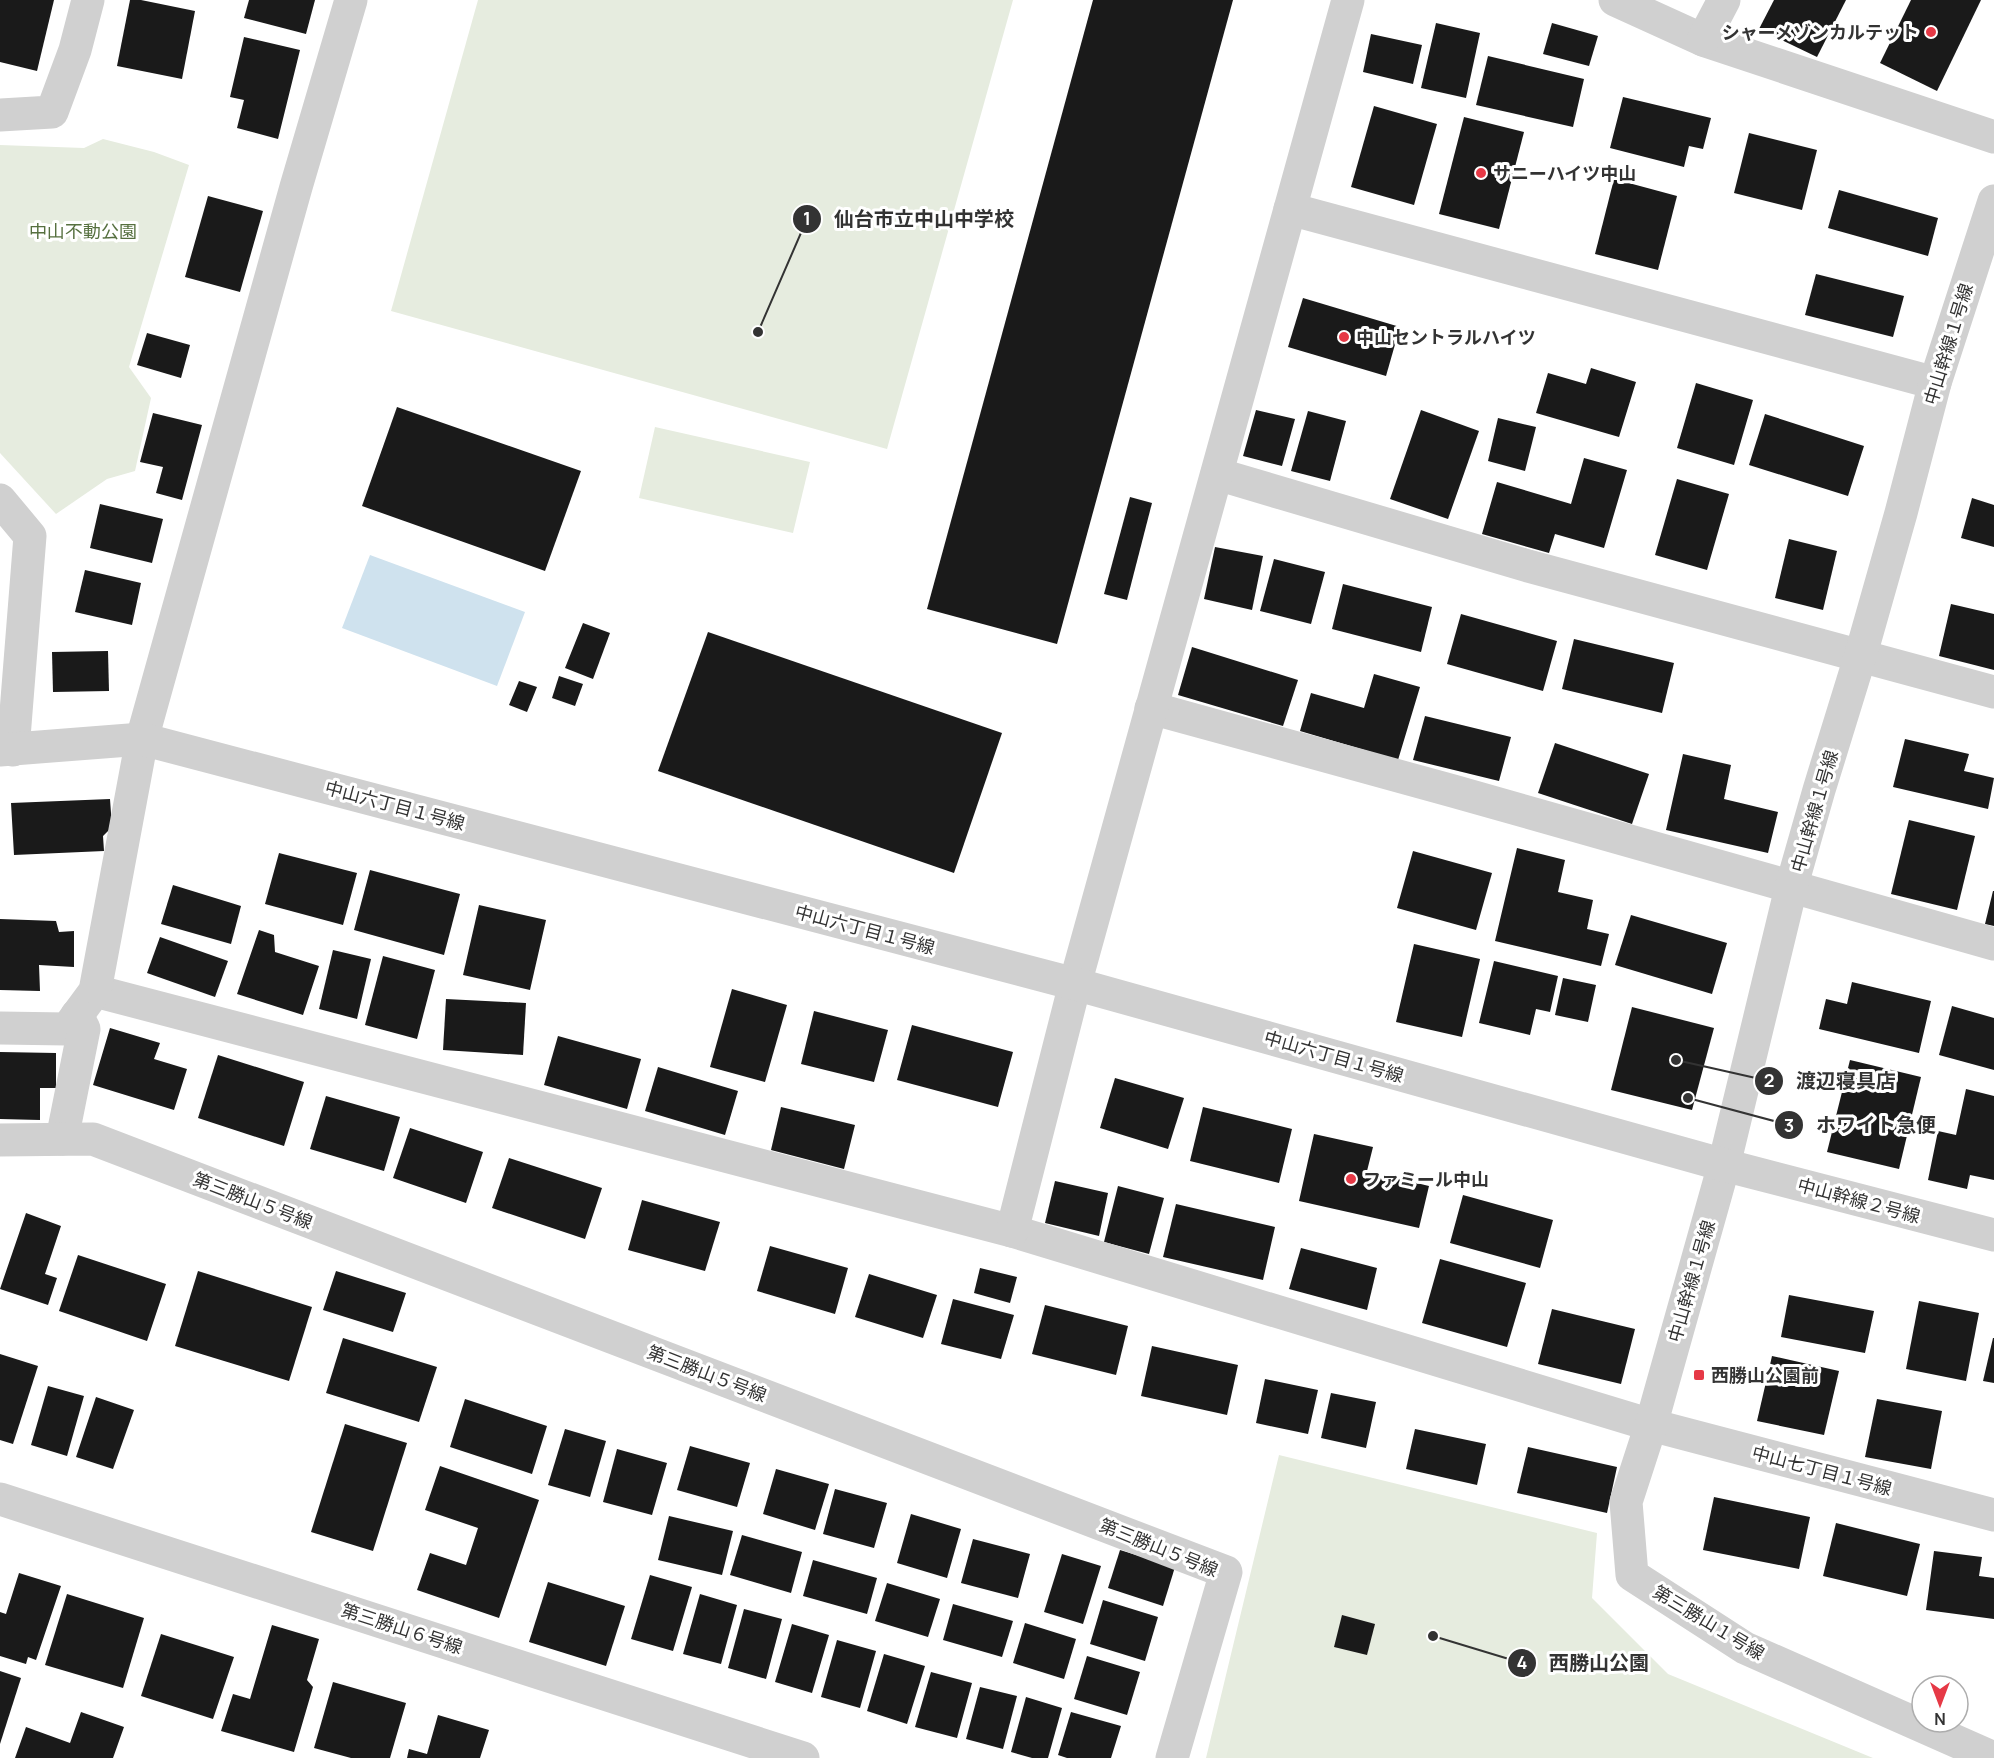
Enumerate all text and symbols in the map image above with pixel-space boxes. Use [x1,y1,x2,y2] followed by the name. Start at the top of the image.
[1722,20,1919,44] place label: シャーメゾンカルテット
[1924,25,1938,39] marker: シャーメゾンカルテット
[1493,161,1636,185] place label: サニーハイツ中山
[1474,166,1488,180] marker: サニーハイツ中山
[792,200,1026,238] callout: 仙台市立中山中学校
[834,205,1014,232] text: 仙台市立中山中学校
[803,206,811,230] text: 1
[29,219,137,243] park label: 中山不動公園
[1918,280,1978,408] street label: 中山幹線１号線
[1356,325,1536,349] place label: 中山セントラルハイツ
[1337,330,1351,344] marker: 中山セントラルハイツ
[1785,747,1843,875] street label: 中山幹線１号線
[322,775,468,835] street label: 中山六丁目１号線
[792,899,938,959] street label: 中山六丁目１号線
[1261,1025,1407,1087] street label: 中山六丁目１号線
[1754,1062,1908,1100] callout: 渡辺寝具店
[1796,1067,1896,1094] text: 渡辺寝具店
[1764,1068,1774,1092] text: 2
[1774,1106,1948,1144] callout: ホワイト急便
[1816,1111,1936,1138] text: ホワイト急便
[1784,1113,1794,1137] text: 3
[190,1166,316,1234] street label: 第三勝山５号線
[1363,1167,1489,1191] place label: ファミール中山
[1344,1172,1358,1186] marker: ファミール中山
[1795,1172,1923,1228] street label: 中山幹線２号線
[1662,1217,1720,1345] street label: 中山幹線１号線
[644,1339,770,1407] street label: 第三勝山５号線
[1711,1363,1819,1387] place label: 西勝山公園前
[1692,1368,1706,1382] marker: 西勝山公園前
[1749,1440,1895,1500] street label: 中山七丁目１号線
[1096,1512,1222,1582] street label: 第三勝山５号線
[1649,1579,1769,1665] street label: 第三勝山１号線
[338,1597,466,1659] street label: 第三勝山６号線
[1507,1644,1661,1682] callout: 西勝山公園
[1549,1649,1649,1676] text: 西勝山公園
[1517,1650,1528,1674] text: 4
[1910,1674,1970,1734] north arrow
[1934,1708,1946,1730] text: N

